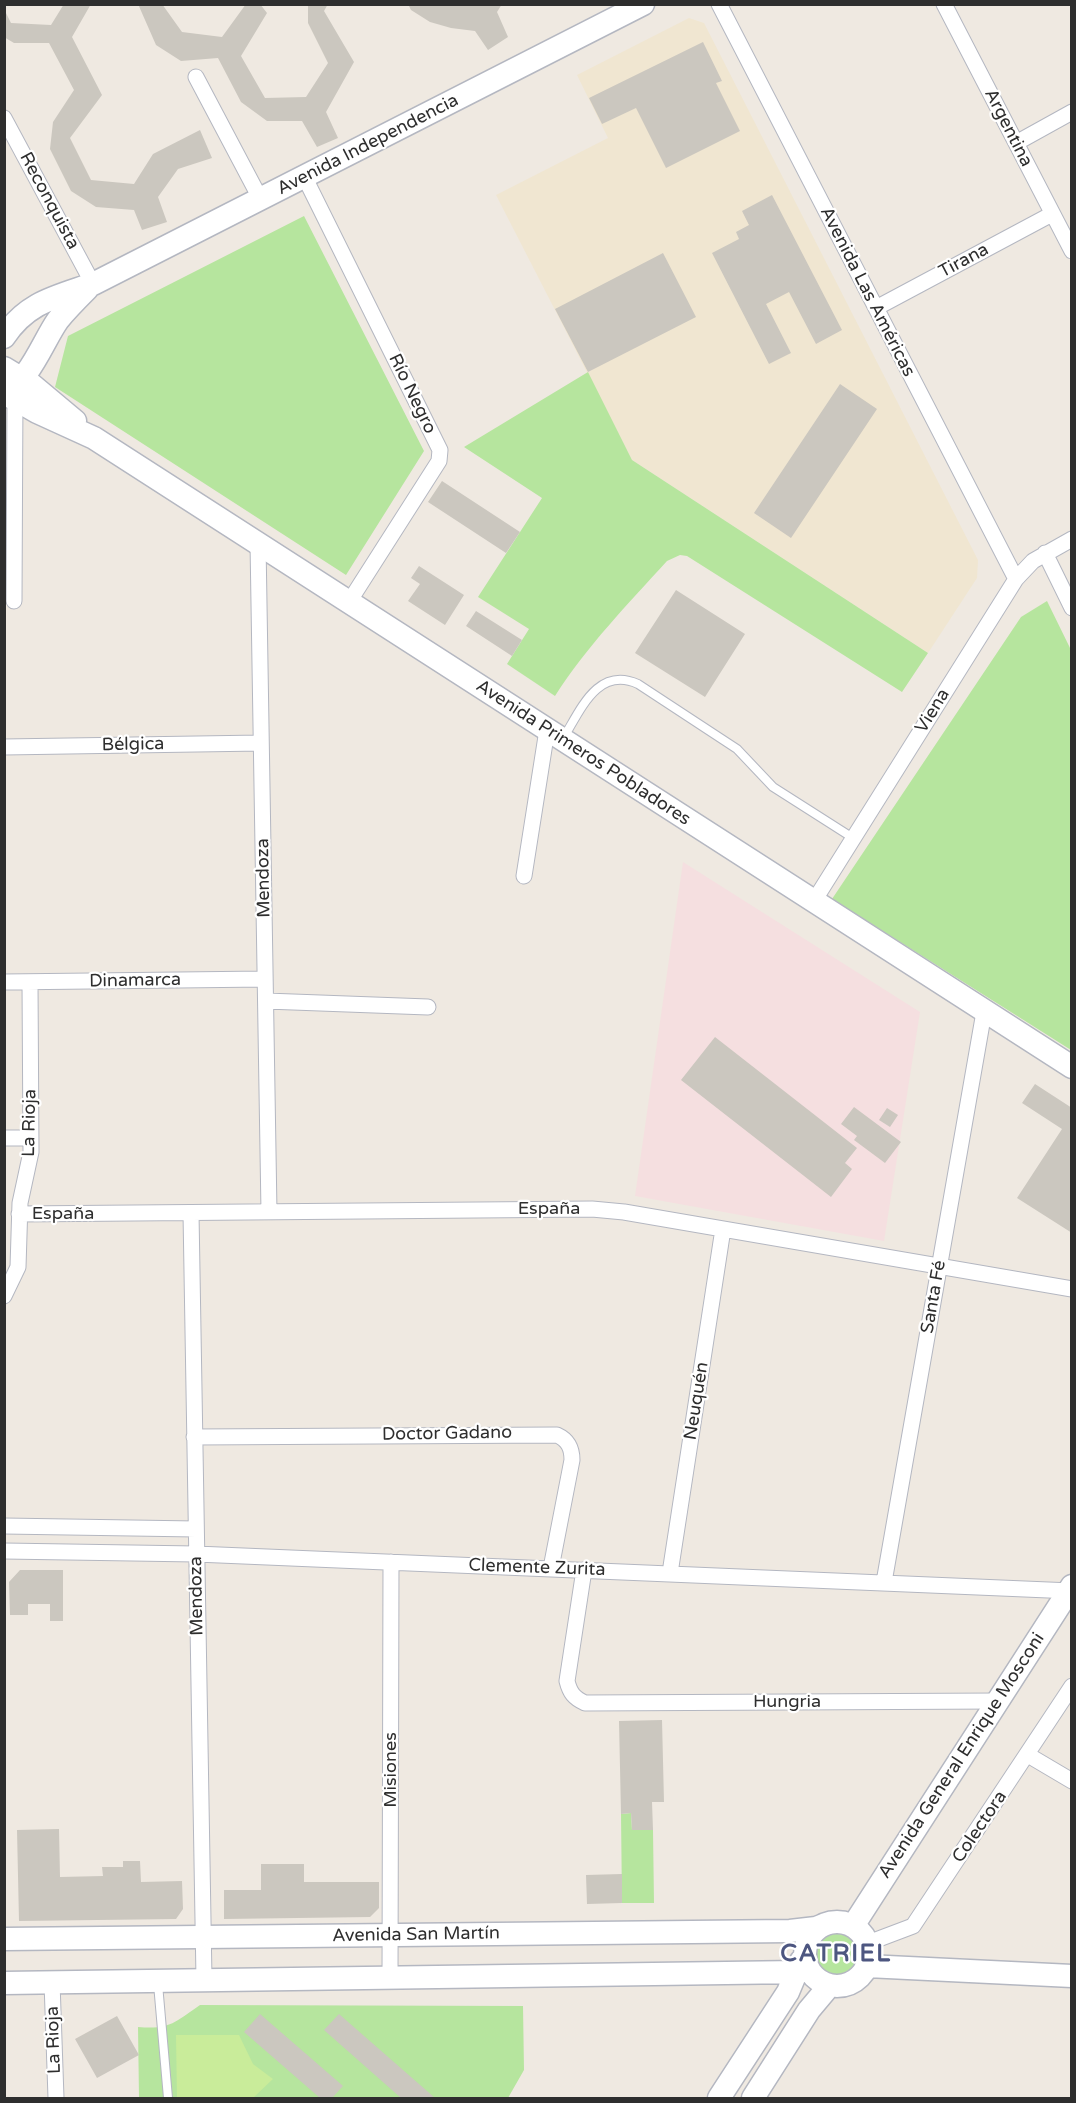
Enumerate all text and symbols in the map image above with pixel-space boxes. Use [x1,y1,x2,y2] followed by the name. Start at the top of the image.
[979,85,1037,171] street label: Argentina
[274,90,462,200] street label: Avenida Independencia
[14,149,84,253] street label: Reconquista
[815,204,919,380] street label: Avenida Las Américas
[935,239,993,283] street label: Tirana
[383,351,441,437] street label: Río Negro
[472,675,694,831] street label: Avenida Primeros Pobladores
[911,685,955,737] street label: Viena
[102,734,164,756] street label: Bélgica
[253,838,275,918] street label: Mendoza
[89,969,181,993] street label: Dinamarca
[19,1089,41,1157] street label: La Rioja
[518,1198,580,1220] street label: España
[32,1203,94,1225] street label: España
[917,1259,951,1335] street label: Santa Fé
[680,1360,714,1442] street label: Neuquén
[382,1422,512,1446] street label: Doctor Gadano
[468,1555,606,1581] street label: Clemente Zurita
[186,1556,208,1636] street label: Mendoza
[874,1629,1050,1883] street label: Avenida General Enrique Mosconi
[753,1691,821,1713] street label: Hungria
[380,1732,402,1808] street label: Misiones
[948,1787,1012,1867] street label: Colectora
[332,1923,500,1947] street label: Avenida San Martín
[780,1941,892,1969] district label: CATRIEL
[42,2006,66,2074] street label: La Rioja

